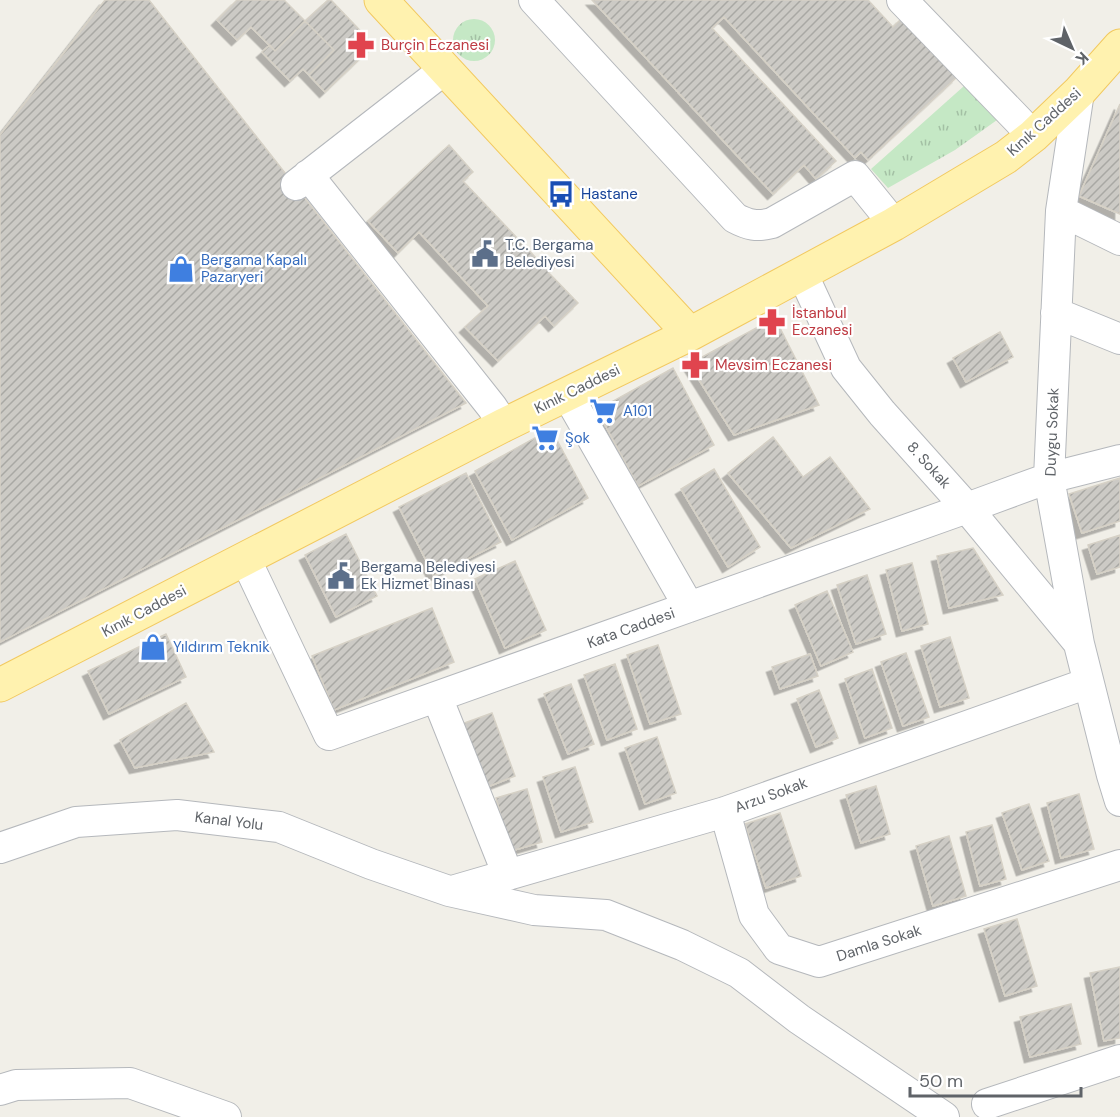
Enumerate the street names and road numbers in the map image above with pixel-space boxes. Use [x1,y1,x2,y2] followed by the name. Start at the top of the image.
[1003,83,1085,161] street label: Kınık Caddesi
[531,360,623,418] street label: Kınık Caddesi
[1040,387,1064,477] street label: Duygu Sokak
[903,437,956,493] street label: 8. Sokak
[98,580,190,642] street label: Kınık Caddesi
[584,603,678,653] street label: Kata Caddesi
[732,772,810,817] street label: Arzu Sokak
[194,807,264,835] street label: Kanal Yolu
[834,920,924,966] street label: Damla Sokak

